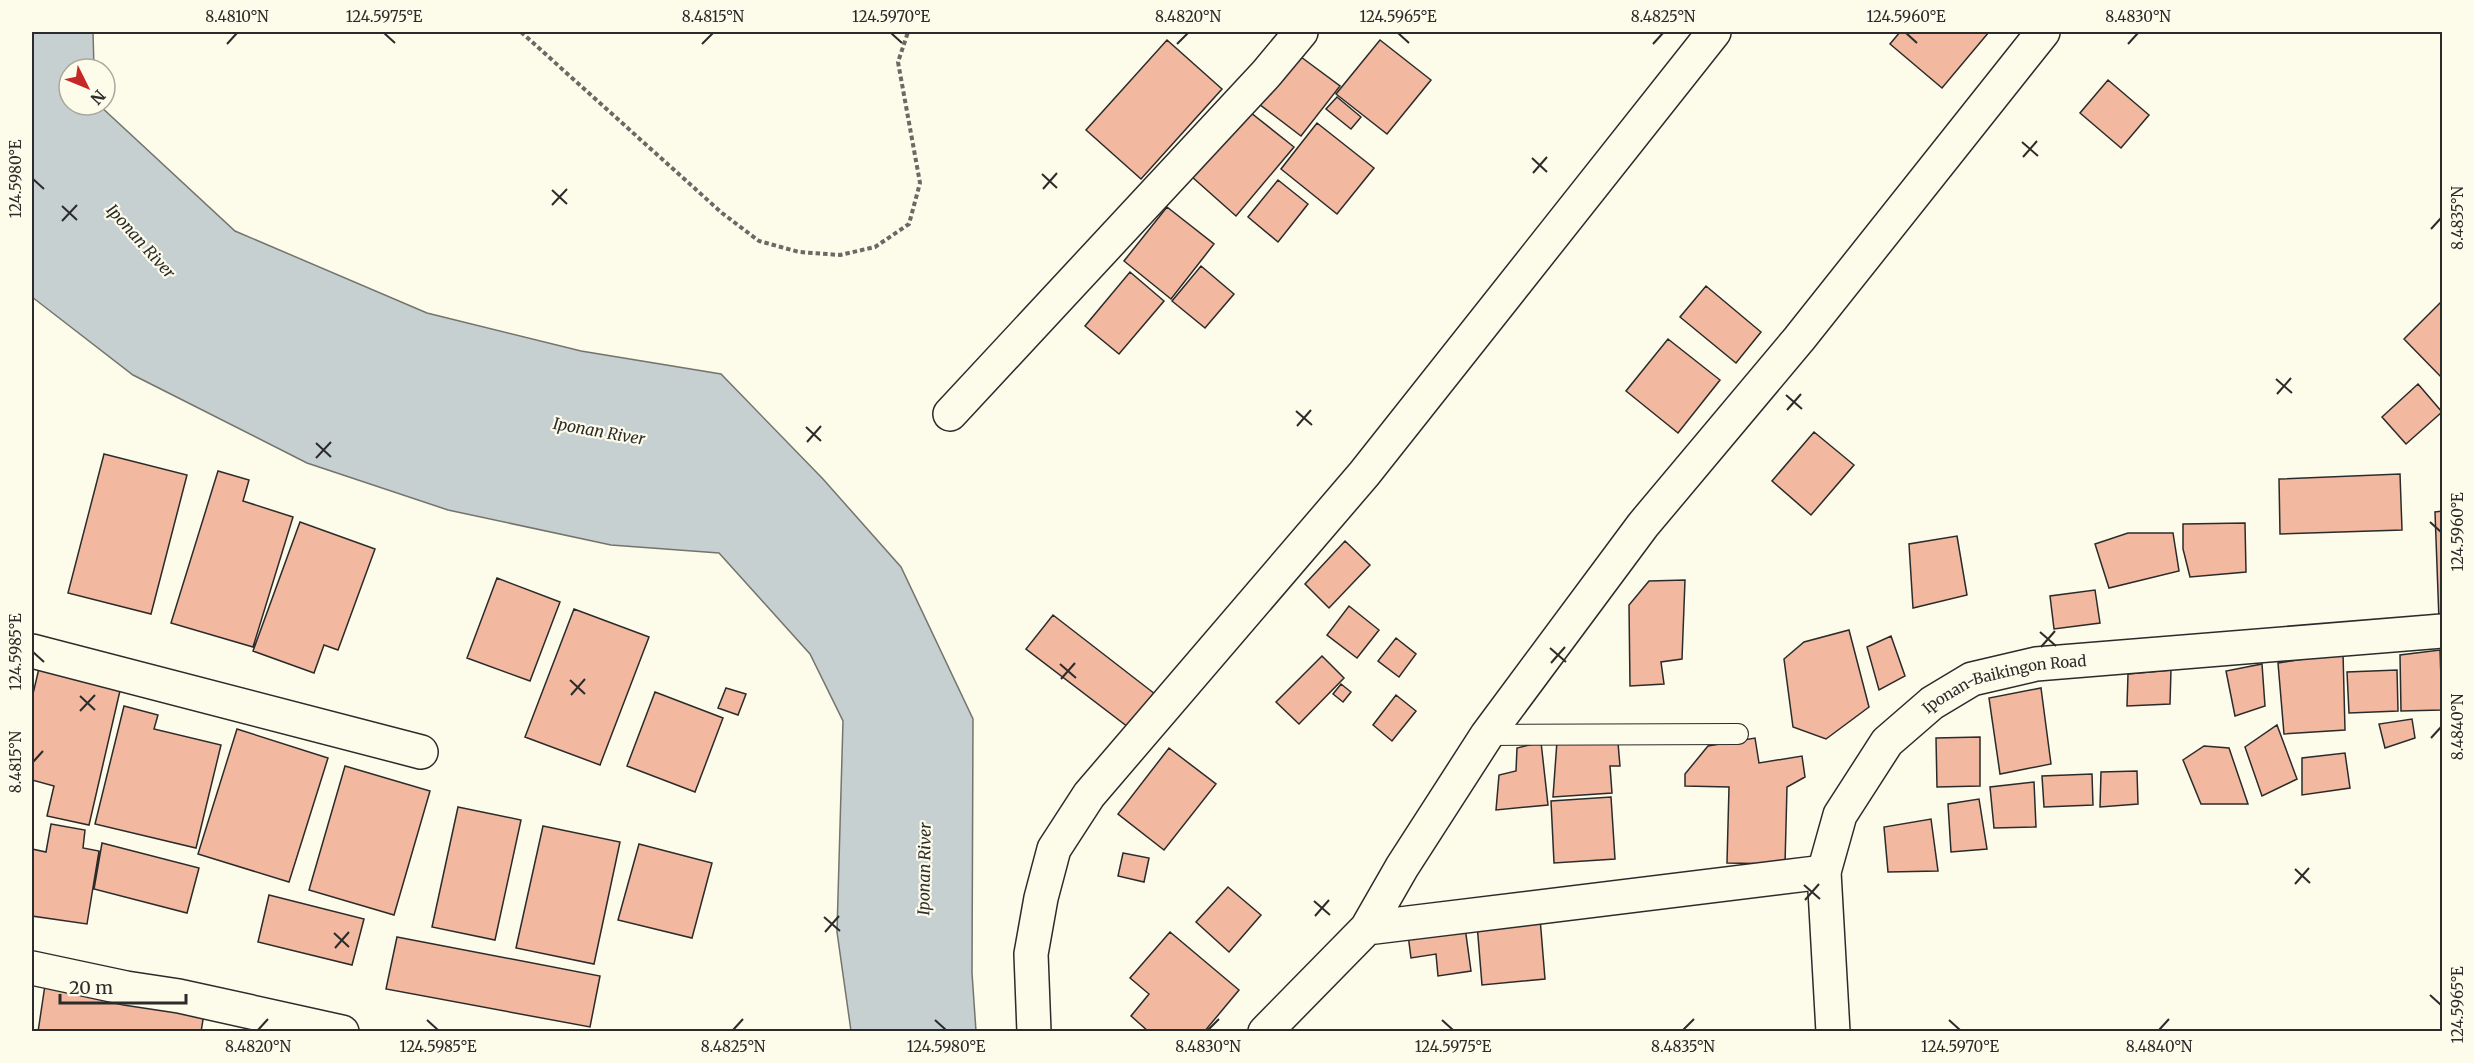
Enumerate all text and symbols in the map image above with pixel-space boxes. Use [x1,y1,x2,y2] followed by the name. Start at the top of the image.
[205,7,269,26] text: 8.4810°N
[346,7,423,26] text: 124.5975°E
[682,7,745,26] text: 8.4815°N
[852,7,930,26] text: 124.5970°E
[1155,7,1221,26] text: 8.4820°N
[1359,7,1437,26] text: 124.5965°E
[1631,7,1696,26] text: 8.4825°N
[1867,7,1946,26] text: 124.5960°E
[2105,7,2171,26] text: 8.4830°N
[57,57,117,117] north arrow
[86,86,110,109] text: N
[6,139,25,218] text: 124.5980°E
[2448,186,2467,250] text: 8.4835°N
[102,200,180,283] water label: Iponan River
[551,413,647,449] water label: Iponan River
[2448,492,2467,571] text: 124.5960°E
[6,613,25,690] text: 124.5985°E
[1918,650,2087,717] street label: Iponan-Baikingon Road
[2448,693,2467,760] text: 8.4840°N
[6,730,25,793] text: 8.4815°N
[913,822,935,916] water label: Iponan River
[2448,966,2467,1044] text: 124.5965°E
[60,967,186,1005] scale bar
[69,976,113,999] text: 20 m
[225,1037,291,1056] text: 8.4820°N
[400,1037,477,1056] text: 124.5985°E
[701,1037,766,1056] text: 8.4825°N
[907,1037,986,1056] text: 124.5980°E
[1175,1037,1241,1056] text: 8.4830°N
[1415,1037,1492,1056] text: 124.5975°E
[1651,1037,1715,1056] text: 8.4835°N
[1921,1037,1999,1056] text: 124.5970°E
[2126,1037,2193,1056] text: 8.4840°N

